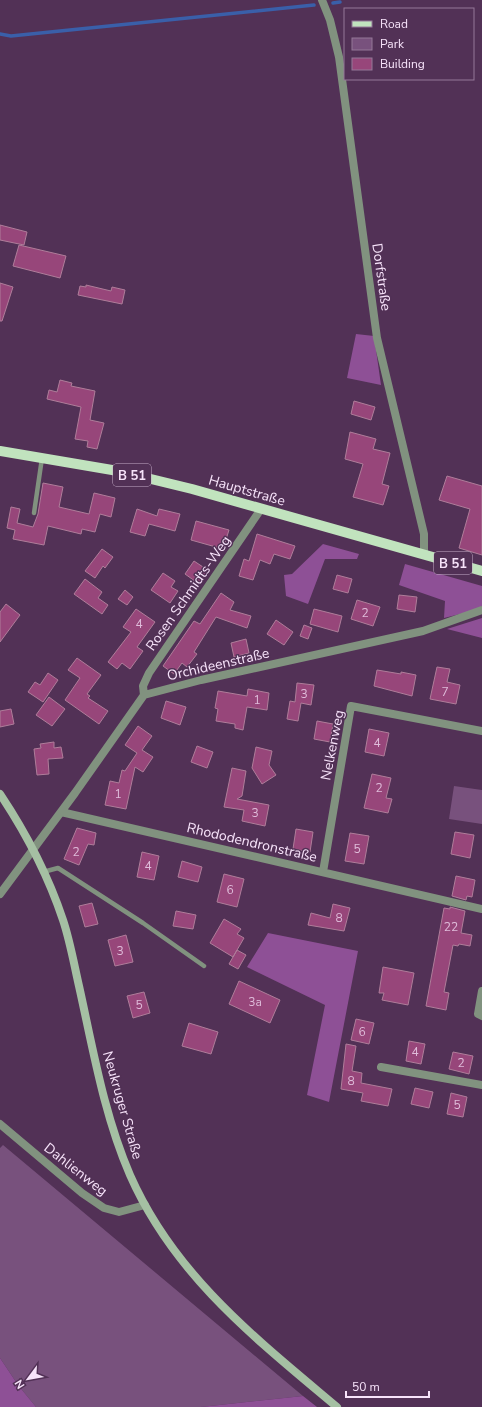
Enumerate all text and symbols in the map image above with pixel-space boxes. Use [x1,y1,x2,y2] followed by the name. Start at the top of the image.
[344,8,474,80] legend
[380,16,408,32] text: Road
[380,36,405,52] text: Park
[380,56,425,72] text: Building
[367,242,396,312] street label: Dorfstraße
[113,464,151,486] road number: B 51
[206,470,287,510] street label: Hauptstraße
[142,532,235,655] street label: Rosen Schmidts-Weg
[434,552,472,574] road number: B 51
[361,605,369,621] house number: 2
[135,616,143,632] house number: 4
[165,643,271,685] street label: Orchideenstraße
[441,684,449,700] house number: 7
[300,686,308,702] house number: 3
[253,692,261,708] house number: 1
[316,708,349,782] street label: Nelkenweg
[373,735,381,751] house number: 4
[375,780,383,796] house number: 2
[114,786,122,802] house number: 1
[251,805,259,821] house number: 3
[185,818,319,867] street label: Rhododendronstraße
[353,841,361,857] house number: 5
[72,844,80,860] house number: 2
[144,858,152,874] house number: 4
[226,882,234,898] house number: 6
[335,910,343,926] house number: 8
[444,919,458,935] house number: 22
[116,943,124,959] house number: 3
[248,994,262,1010] house number: 3a
[135,997,143,1013] house number: 5
[358,1024,366,1040] house number: 6
[411,1044,419,1060] house number: 4
[98,1049,147,1161] street label: Neukruger Straße
[457,1055,465,1071] house number: 2
[347,1073,355,1089] house number: 8
[453,1097,461,1113] house number: 5
[40,1139,111,1200] street label: Dahlienweg
[8,1359,48,1399] north arrow
[346,1373,429,1399] scale bar
[11,1377,28,1392] text: N
[352,1379,380,1395] text: 50 m

